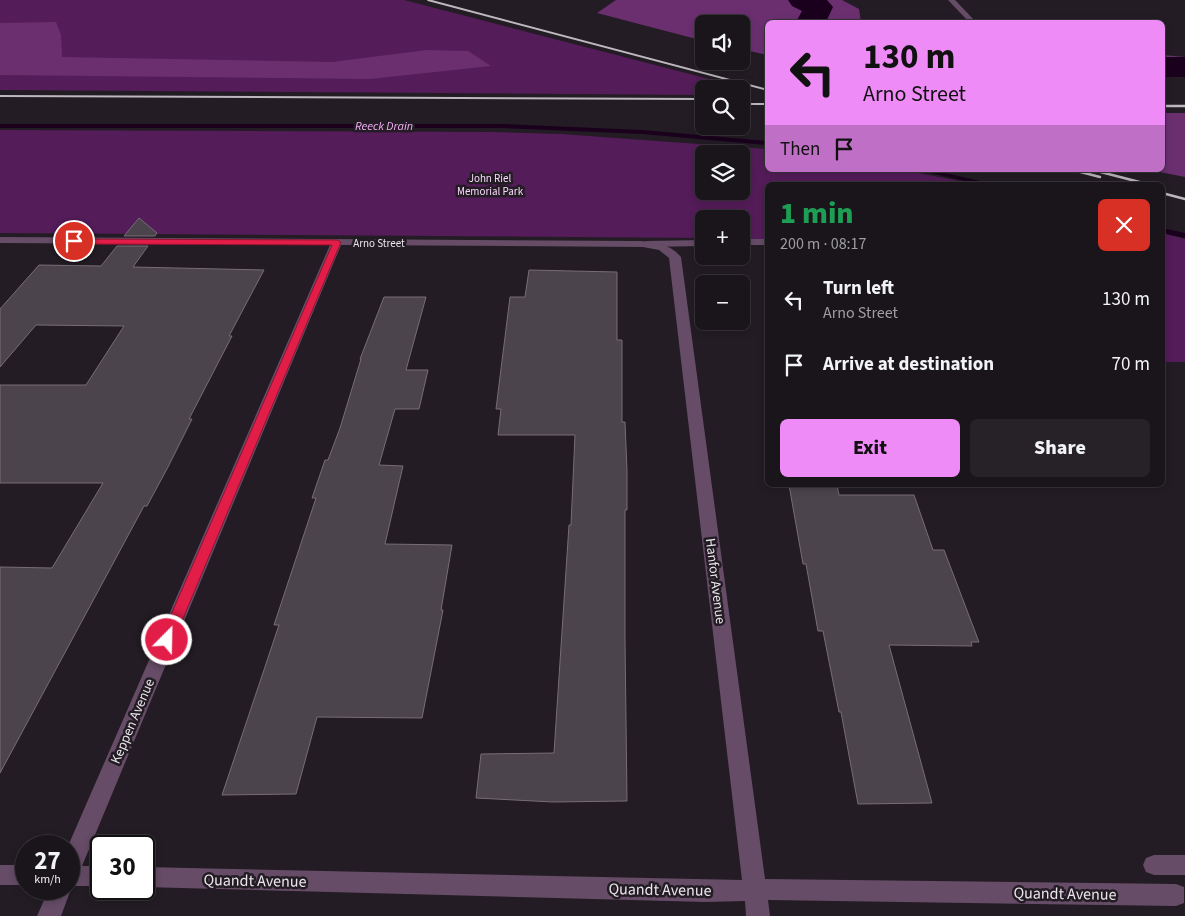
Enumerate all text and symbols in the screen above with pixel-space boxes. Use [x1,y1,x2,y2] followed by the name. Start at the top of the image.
[695,15,750,330] map controls
[695,15,750,70] button: sound
[863,32,955,82] text: 130 m
[780,40,845,105] icon: left
[863,78,966,110] text: Arno Street
[695,80,750,135] button: search
[355,118,413,135] water label: Reeck Drain
[830,135,858,163] icon: arrive
[780,136,820,163] text: Then
[695,145,750,200] button: layers
[457,171,524,199] park label: John Riel Memorial Park
[780,192,854,235] text: 1 min
[1098,199,1150,251] button: close
[695,210,750,265] button: +
[53,220,95,262] pin
[60,227,88,255] icon: arrive
[780,233,867,255] text: 200 m · 08:17
[353,236,405,251] street label: Arno Street
[695,275,750,330] button: −
[823,275,894,302] text: Turn left
[780,286,808,314] icon: left
[1102,286,1150,313] text: 130 m
[823,302,898,324] text: Arno Street
[780,351,808,379] icon: arrive
[823,351,994,378] text: Arrive at destination
[1112,351,1150,378] text: 70 m
[780,419,960,477] button: Exit
[970,419,1150,477] button: Share
[700,537,730,625] street label: Hanfor Avenue
[140,613,192,665] position arrow
[106,676,160,767] street label: Keppen Avenue
[90,835,155,900] speed limit sign: 30
[34,843,61,879] text: 27
[203,869,307,893] street label: Quandt Avenue
[34,871,61,888] text: km/h
[608,878,712,902] street label: Quandt Avenue
[1013,882,1117,906] street label: Quandt Avenue

